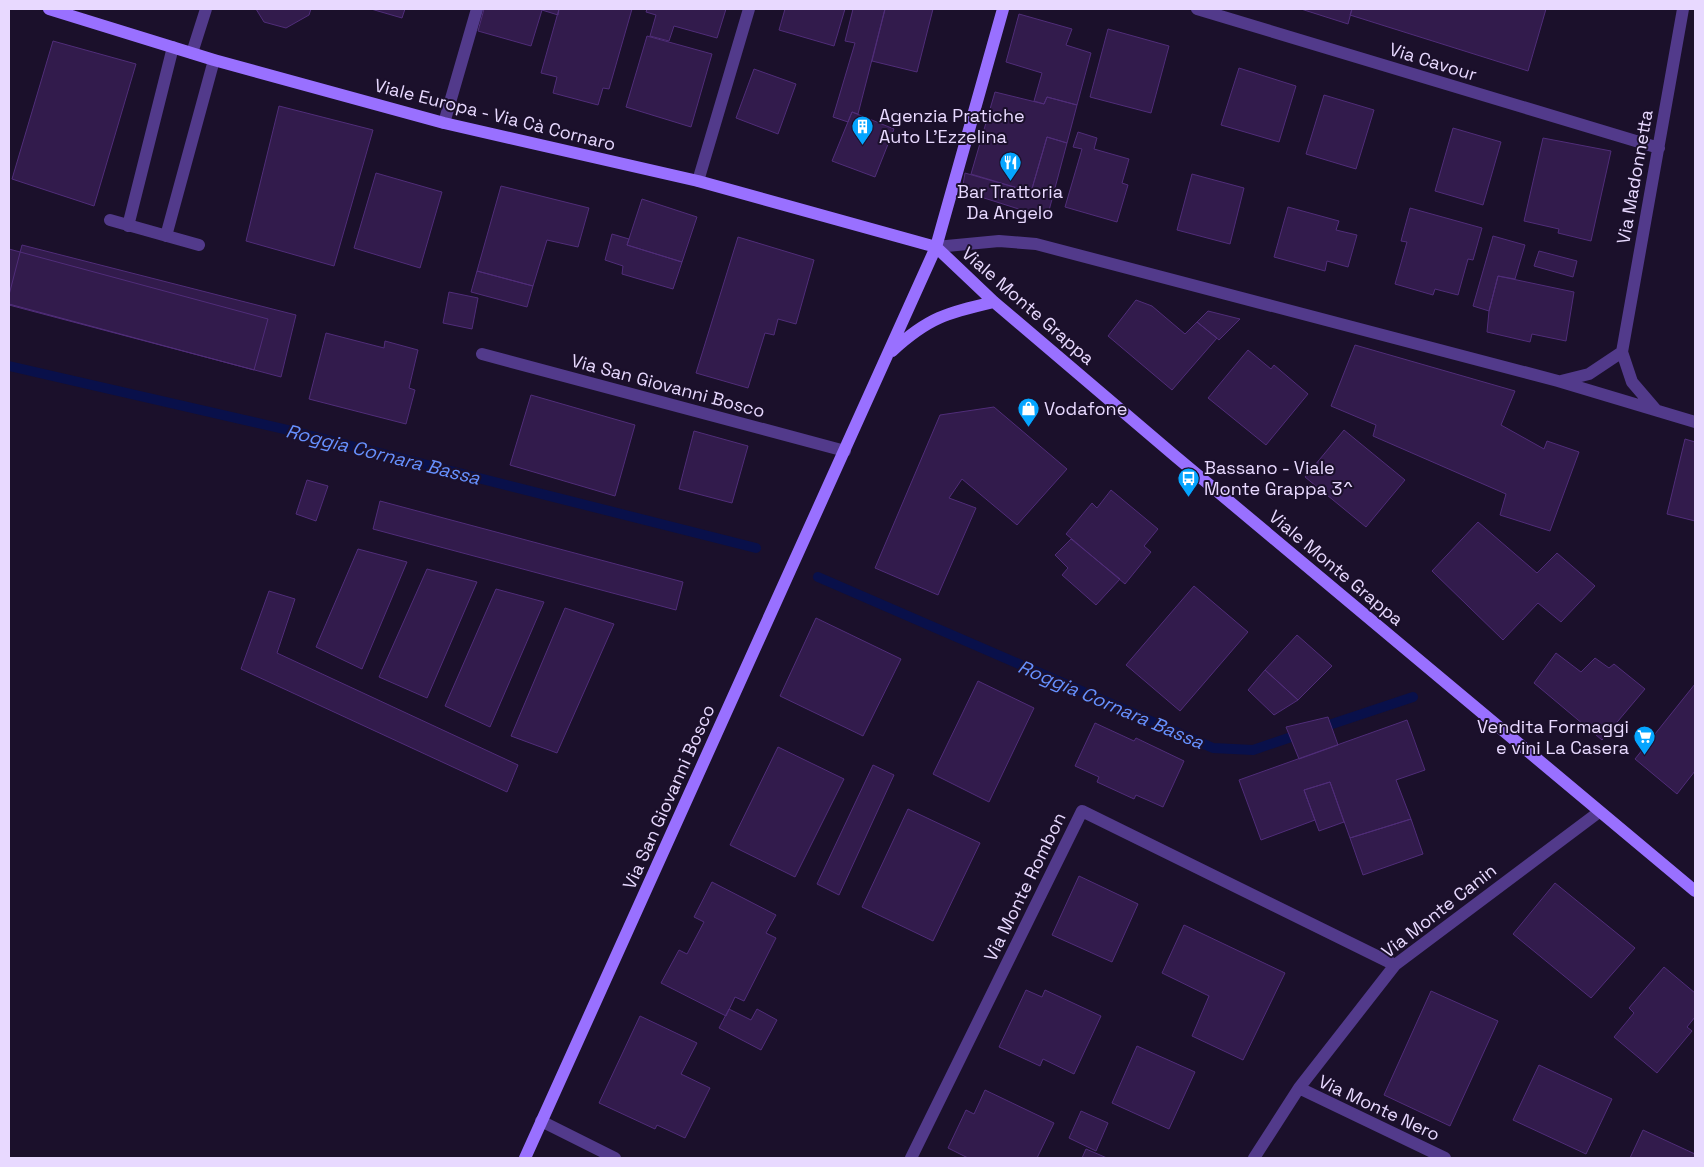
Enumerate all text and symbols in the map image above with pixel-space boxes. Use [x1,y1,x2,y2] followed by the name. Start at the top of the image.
[1387,37,1480,86] street label: Via Cavour
[372,73,618,156] street label: Viale Europa - Via Cà Cornaro
[879,104,1025,148] place label: Agenzia Pratiche Auto L'Ezzelina
[1611,108,1658,246] street label: Via Madonnetta
[851,114,875,145] building icon: Agenzia Pratiche Auto L'Ezzelina
[998,150,1022,181] restaurant icon: Bar Trattoria Da Angelo
[957,180,1063,224] place label: Bar Trattoria Da Angelo
[957,242,1099,370] street label: Viale Monte Grappa
[569,349,768,422] street label: Via San Giovanni Bosco
[1016,397,1040,428] shop icon: Vodafone
[1044,397,1127,420] place label: Vodafone
[283,418,483,491] water label: Roggia Cornara Bassa
[1204,456,1354,500] place label: Bassano - Viale Monte Grappa 3^
[1176,466,1200,497] bus stop icon: Bassano - Viale Monte Grappa 3^
[1264,505,1408,631] street label: Viale Monte Grappa
[1014,654,1207,755] water label: Roggia Cornara Bassa
[617,701,720,893] street label: Via San Giovanni Bosco
[1477,715,1629,759] place label: Vendita Formaggi e vini La Casera
[1633,725,1657,756] supermarket icon: Vendita Formaggi e vini La Casera
[978,809,1071,965] street label: Via Monte Rombon
[1377,859,1501,963] street label: Via Monte Canin
[1315,1069,1444,1146] street label: Via Monte Nero

